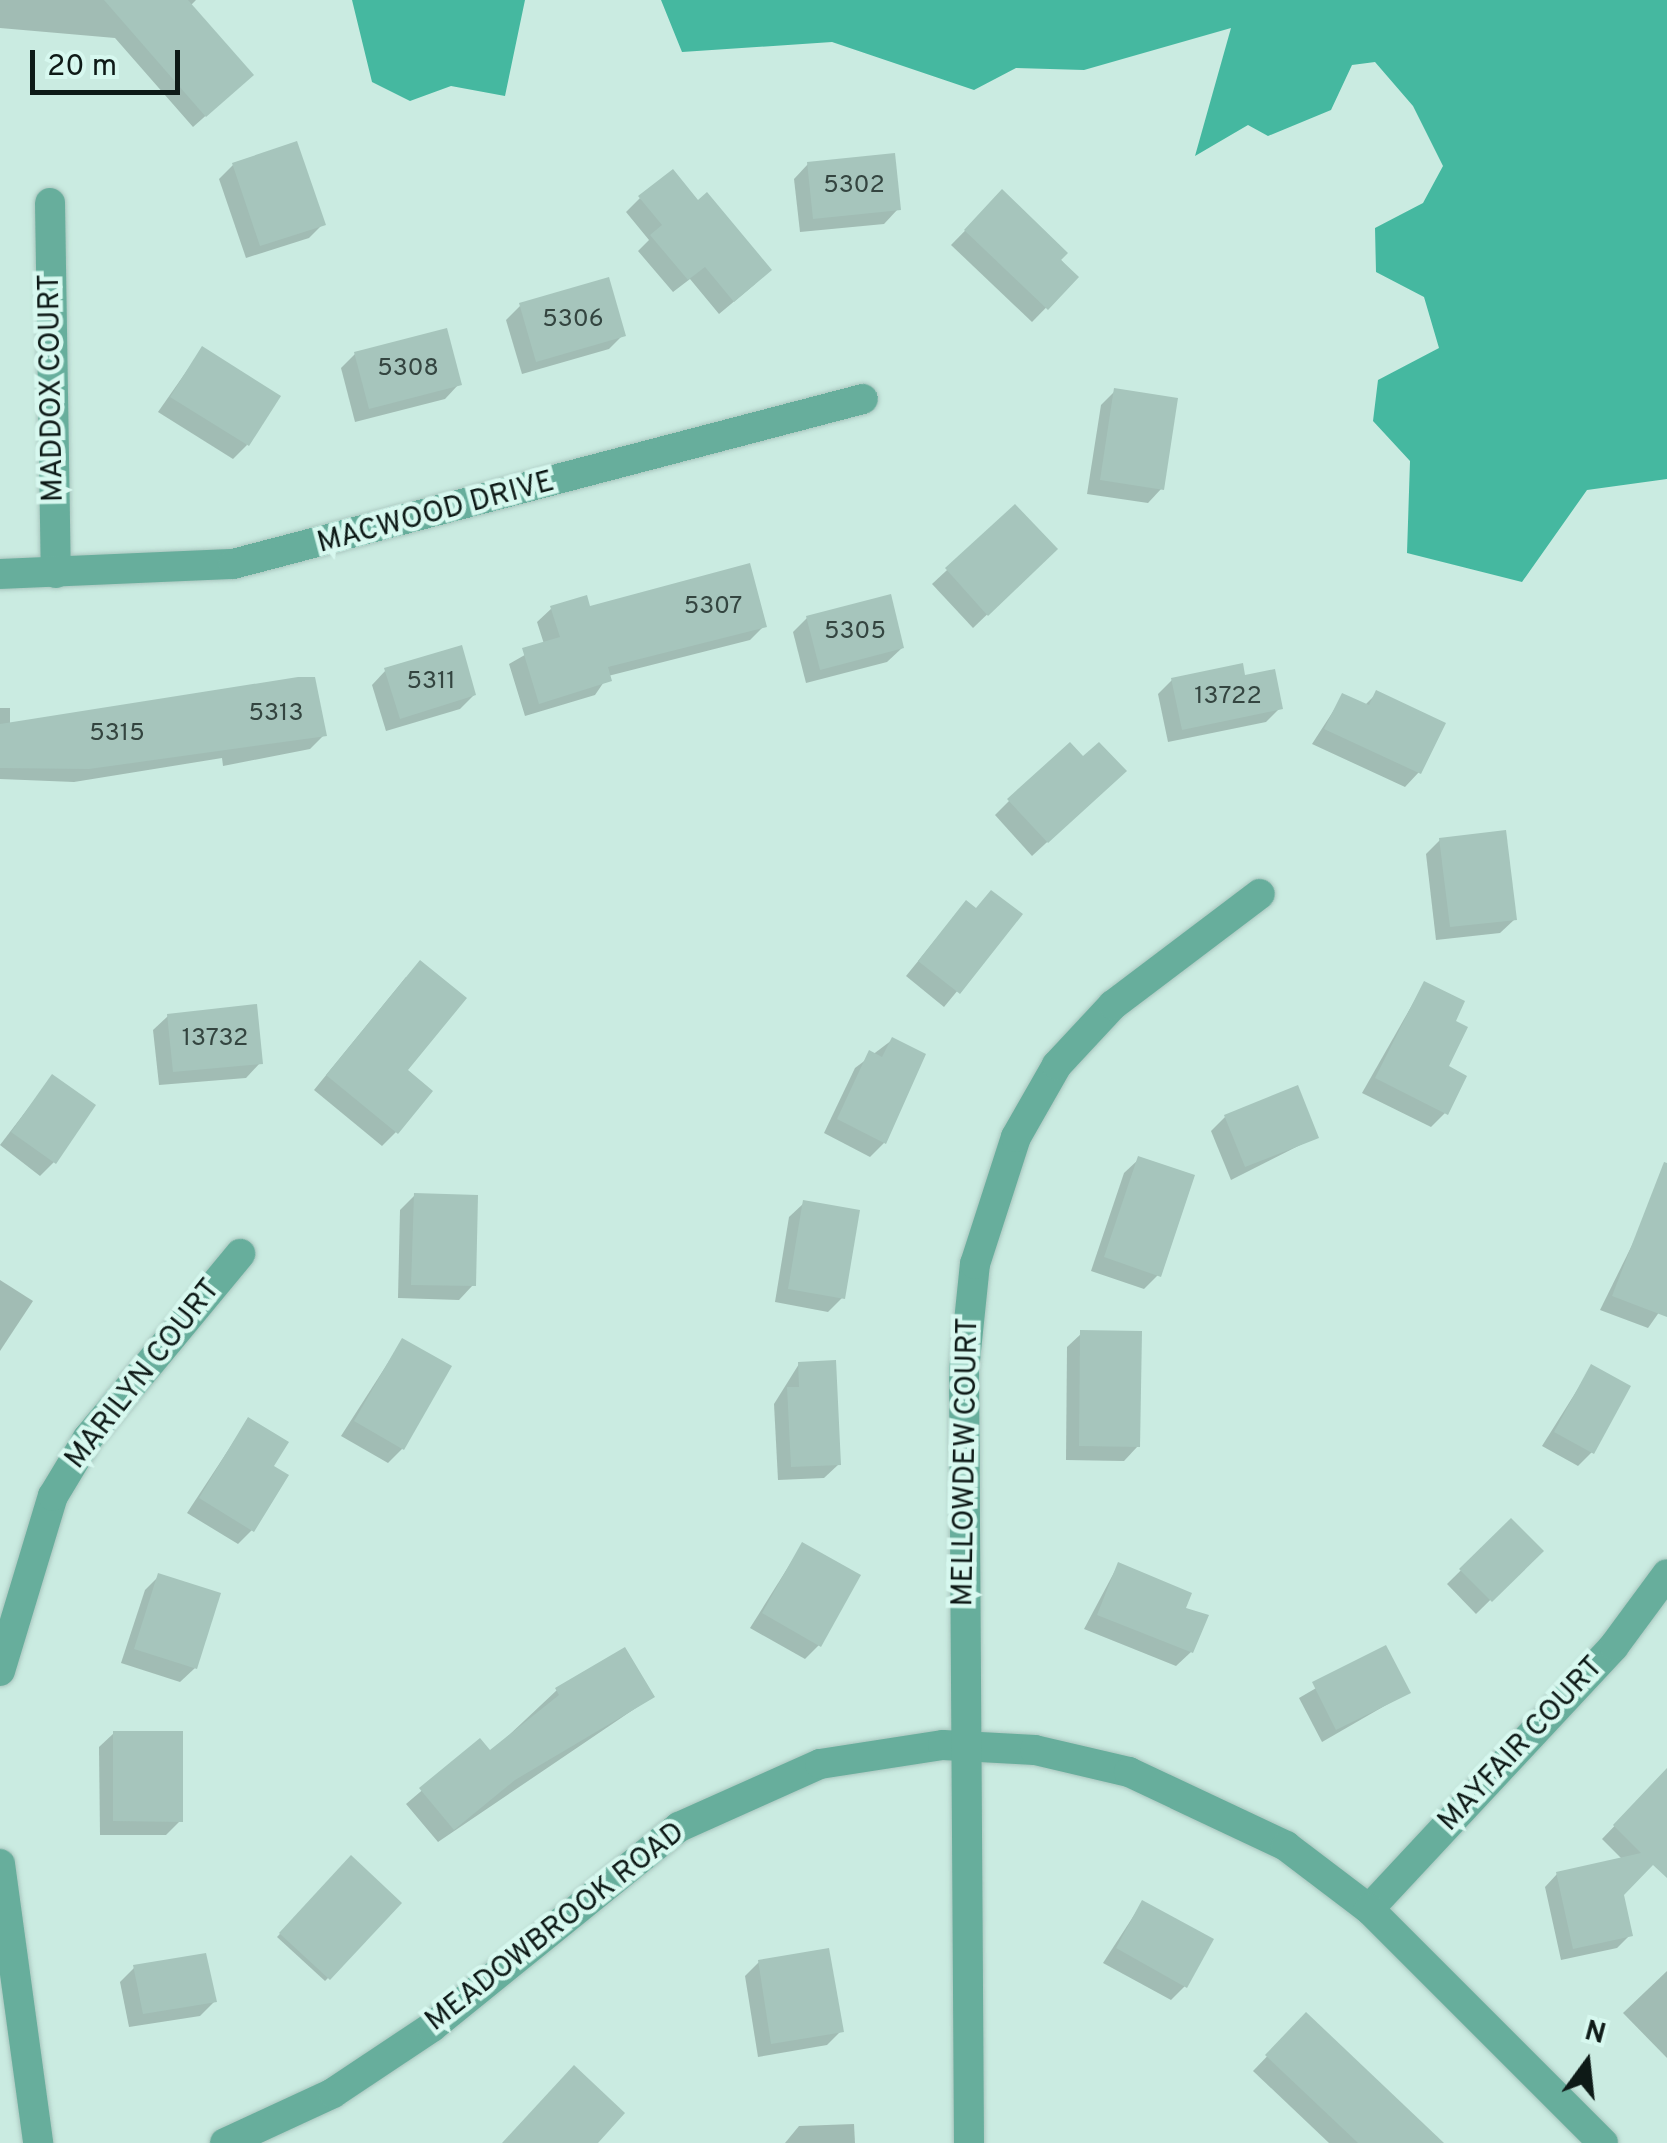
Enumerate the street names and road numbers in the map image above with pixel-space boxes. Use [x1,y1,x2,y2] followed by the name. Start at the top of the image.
[33,273,73,503] street label: MADDOX COURT
[314,465,558,563] street label: MACWOOD DRIVE
[59,1273,229,1477] street label: MARILYN COURT
[946,1317,988,1607] street label: MELLOWDEW COURT
[1432,1650,1612,1840] street label: MAYFAIR COURT
[419,1816,693,2040] street label: MEADOWBROOK ROAD

